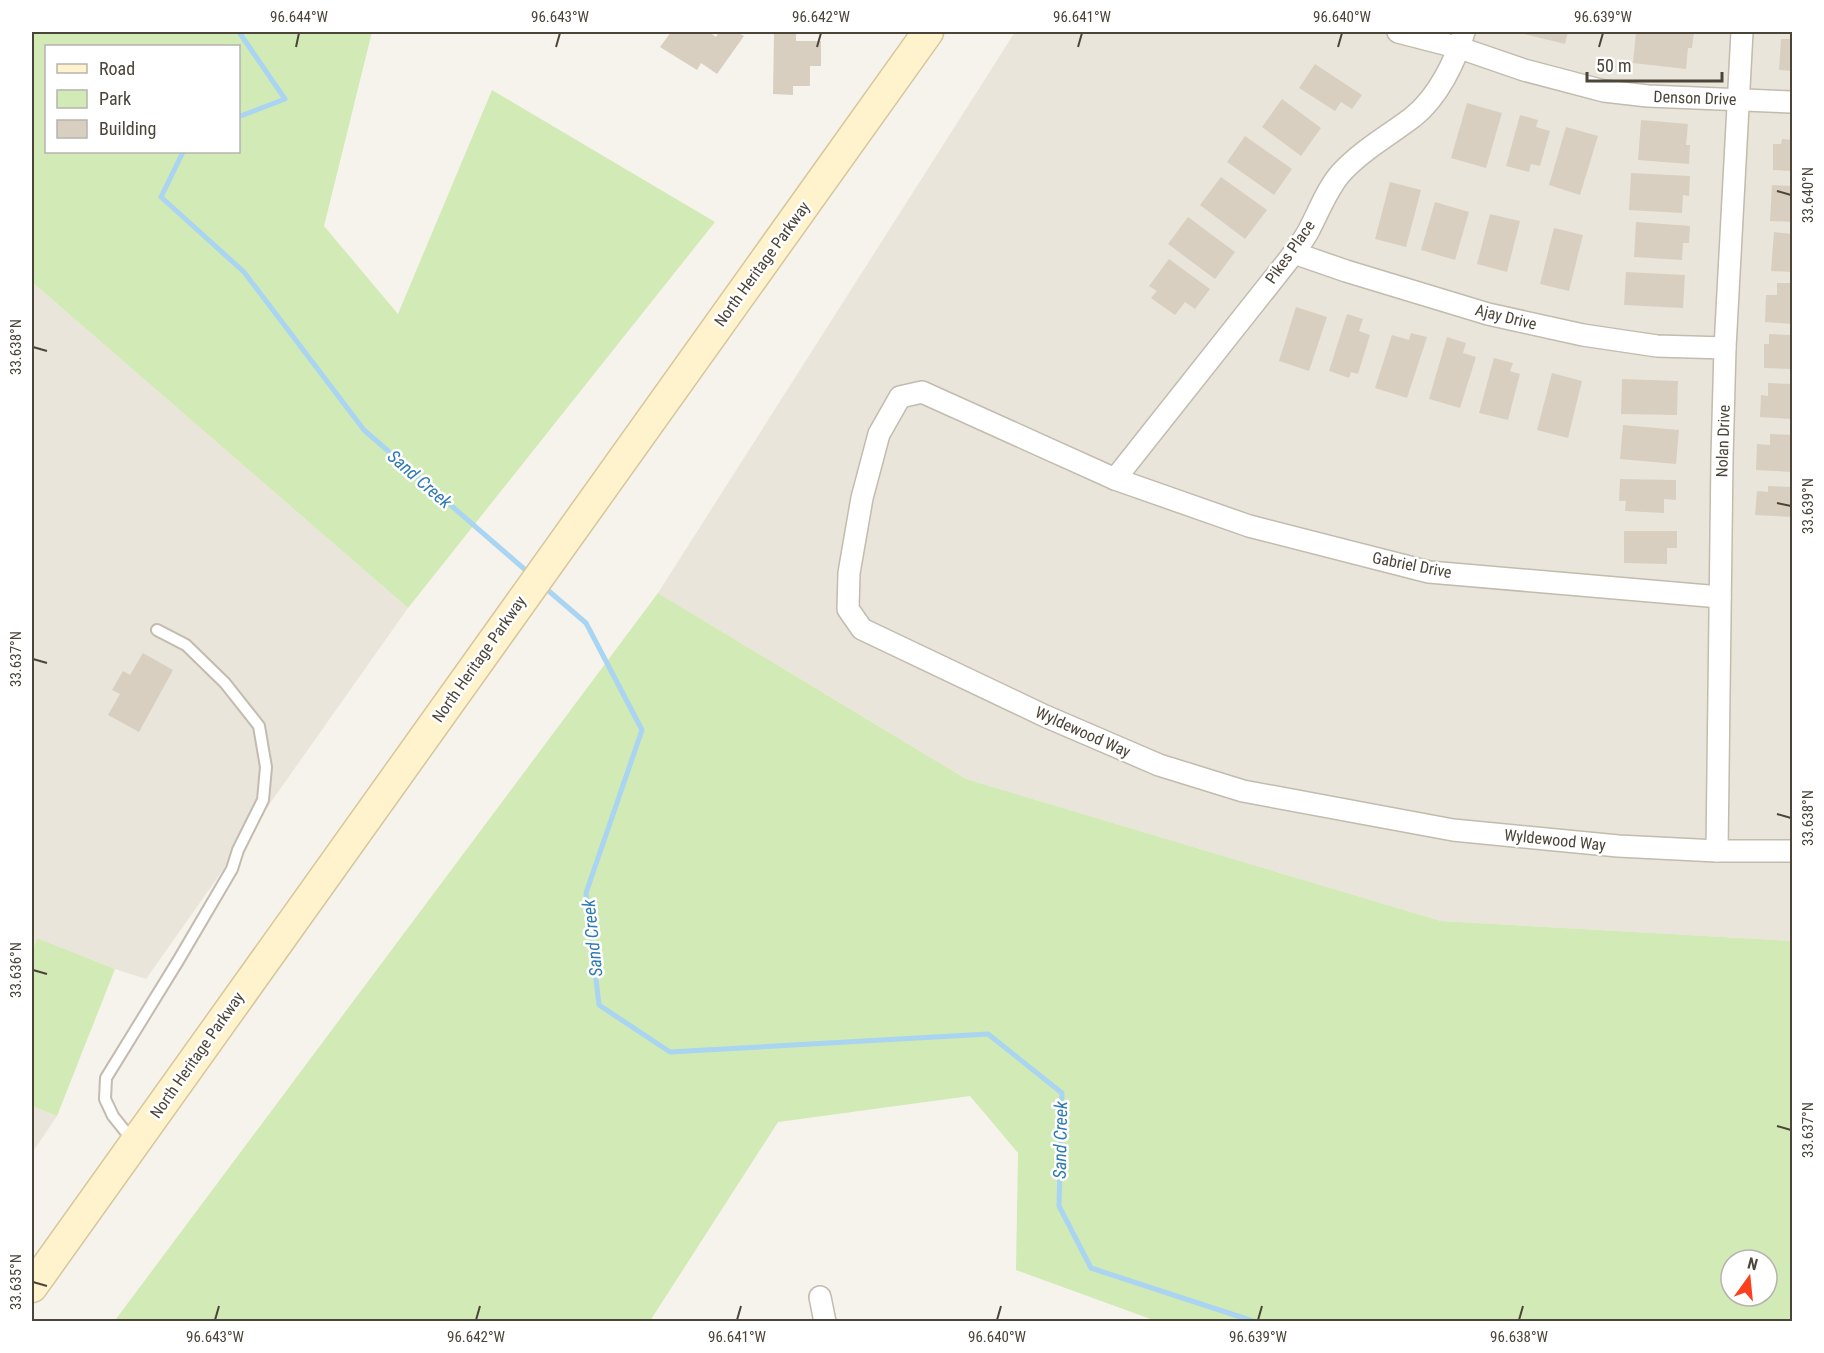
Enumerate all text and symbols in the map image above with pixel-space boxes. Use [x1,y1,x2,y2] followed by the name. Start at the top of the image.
[270,8,329,26] text: 96.644°W
[531,8,590,26] text: 96.643°W
[792,8,851,26] text: 96.642°W
[1053,8,1112,26] text: 96.641°W
[1313,8,1372,26] text: 96.640°W
[1574,8,1633,26] text: 96.639°W
[45,45,240,153] legend
[1587,45,1722,83] scale bar
[1596,55,1631,76] text: 50 m
[99,58,135,79] text: Road
[1653,87,1737,109] street label: Denson Drive
[99,88,131,109] text: Park
[99,118,156,139] text: Building
[1799,167,1817,223] text: 33.640°N
[710,198,814,330] street label: North Heritage Parkway
[1261,217,1319,287] street label: Pikes Place
[1473,300,1539,334] street label: Ajay Drive
[7,319,25,375] text: 33.638°N
[1712,404,1734,478] street label: Nolan Drive
[384,446,457,513] water label: Sand Creek
[1799,478,1817,534] text: 33.639°N
[1371,548,1453,582] street label: Gabriel Drive
[428,592,530,726] street label: North Heritage Parkway
[7,631,25,687] text: 33.637°N
[1032,703,1134,762] street label: Wyldewood Way
[1799,790,1817,846] text: 33.638°N
[1503,825,1607,855] street label: Wyldewood Way
[577,897,607,978] water label: Sand Creek
[7,942,25,998] text: 33.636°N
[146,988,248,1122] street label: North Heritage Parkway
[1049,1100,1071,1179] water label: Sand Creek
[1799,1102,1817,1158] text: 33.637°N
[1719,1248,1779,1308] north arrow
[7,1254,25,1310] text: 33.635°N
[1746,1254,1760,1274] text: N
[186,1328,245,1346] text: 96.643°W
[447,1328,506,1346] text: 96.642°W
[708,1328,767,1346] text: 96.641°W
[968,1328,1027,1346] text: 96.640°W
[1229,1328,1288,1346] text: 96.639°W
[1490,1328,1549,1346] text: 96.638°W

